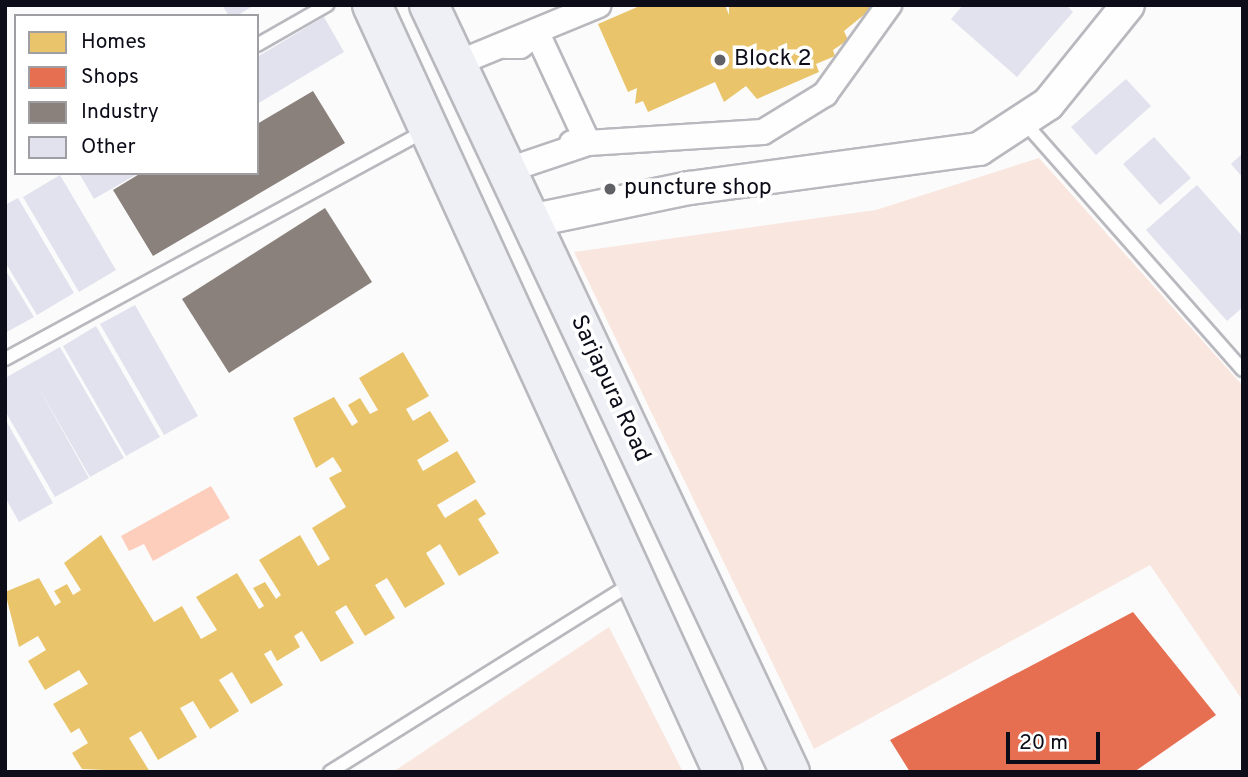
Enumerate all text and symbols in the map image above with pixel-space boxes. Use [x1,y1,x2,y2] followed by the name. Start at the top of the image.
[14,14,259,175] legend
[81,29,146,56] text: Homes
[734,46,812,74] place label: Block 2
[712,52,728,68] marker: Block 2
[81,64,139,91] text: Shops
[81,99,159,126] text: Industry
[81,134,136,161] text: Other
[624,175,772,203] place label: puncture shop
[602,181,618,197] marker: puncture shop
[563,311,655,467] street label: Sarjapura Road
[1010,718,1104,762] scale bar
[1019,730,1068,757] text: 20 m

